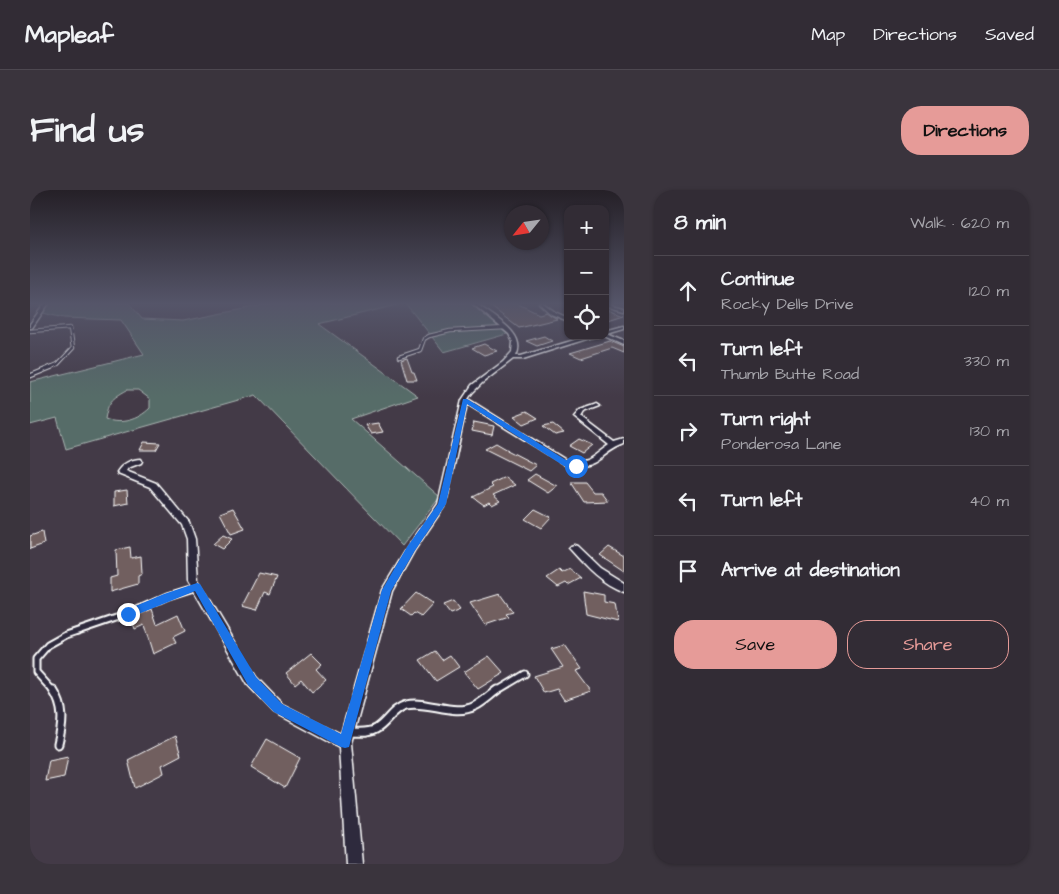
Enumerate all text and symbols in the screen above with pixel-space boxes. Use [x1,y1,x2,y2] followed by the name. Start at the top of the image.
[25,18,114,52] text: Mapleaf
[811,22,845,47] text: Map
[873,22,957,47] text: Directions
[985,22,1034,47] text: Saved
[30,106,144,155] text: Find us
[901,106,1029,155] button: Directions
[504,205,549,250] north arrow
[564,205,609,340] map controls
[564,205,609,250] button: +
[674,208,726,237] text: 8 min
[910,212,1009,234] text: Walk · 620 m
[564,250,609,295] button: −
[721,266,795,293] text: Continue
[674,277,702,305] icon: ahead
[969,280,1009,302] text: 120 m
[721,293,854,315] text: Rocky Dells Drive
[564,295,609,340] button: locate
[721,336,802,363] text: Turn left
[674,347,702,375] icon: left
[964,350,1009,372] text: 330 m
[721,363,859,385] text: Thumb Butte Road
[721,406,810,433] text: Turn right
[674,417,702,445] icon: right
[970,420,1009,442] text: 130 m
[721,433,841,455] text: Ponderosa Lane
[565,455,588,478] route start
[674,487,702,515] icon: left
[721,487,802,514] text: Turn left
[969,490,1009,512] text: 40 m
[674,557,702,585] icon: arrive
[721,557,900,584] text: Arrive at destination
[117,603,140,626] route end
[674,620,837,669] button: Save
[847,620,1009,669] button: Share

